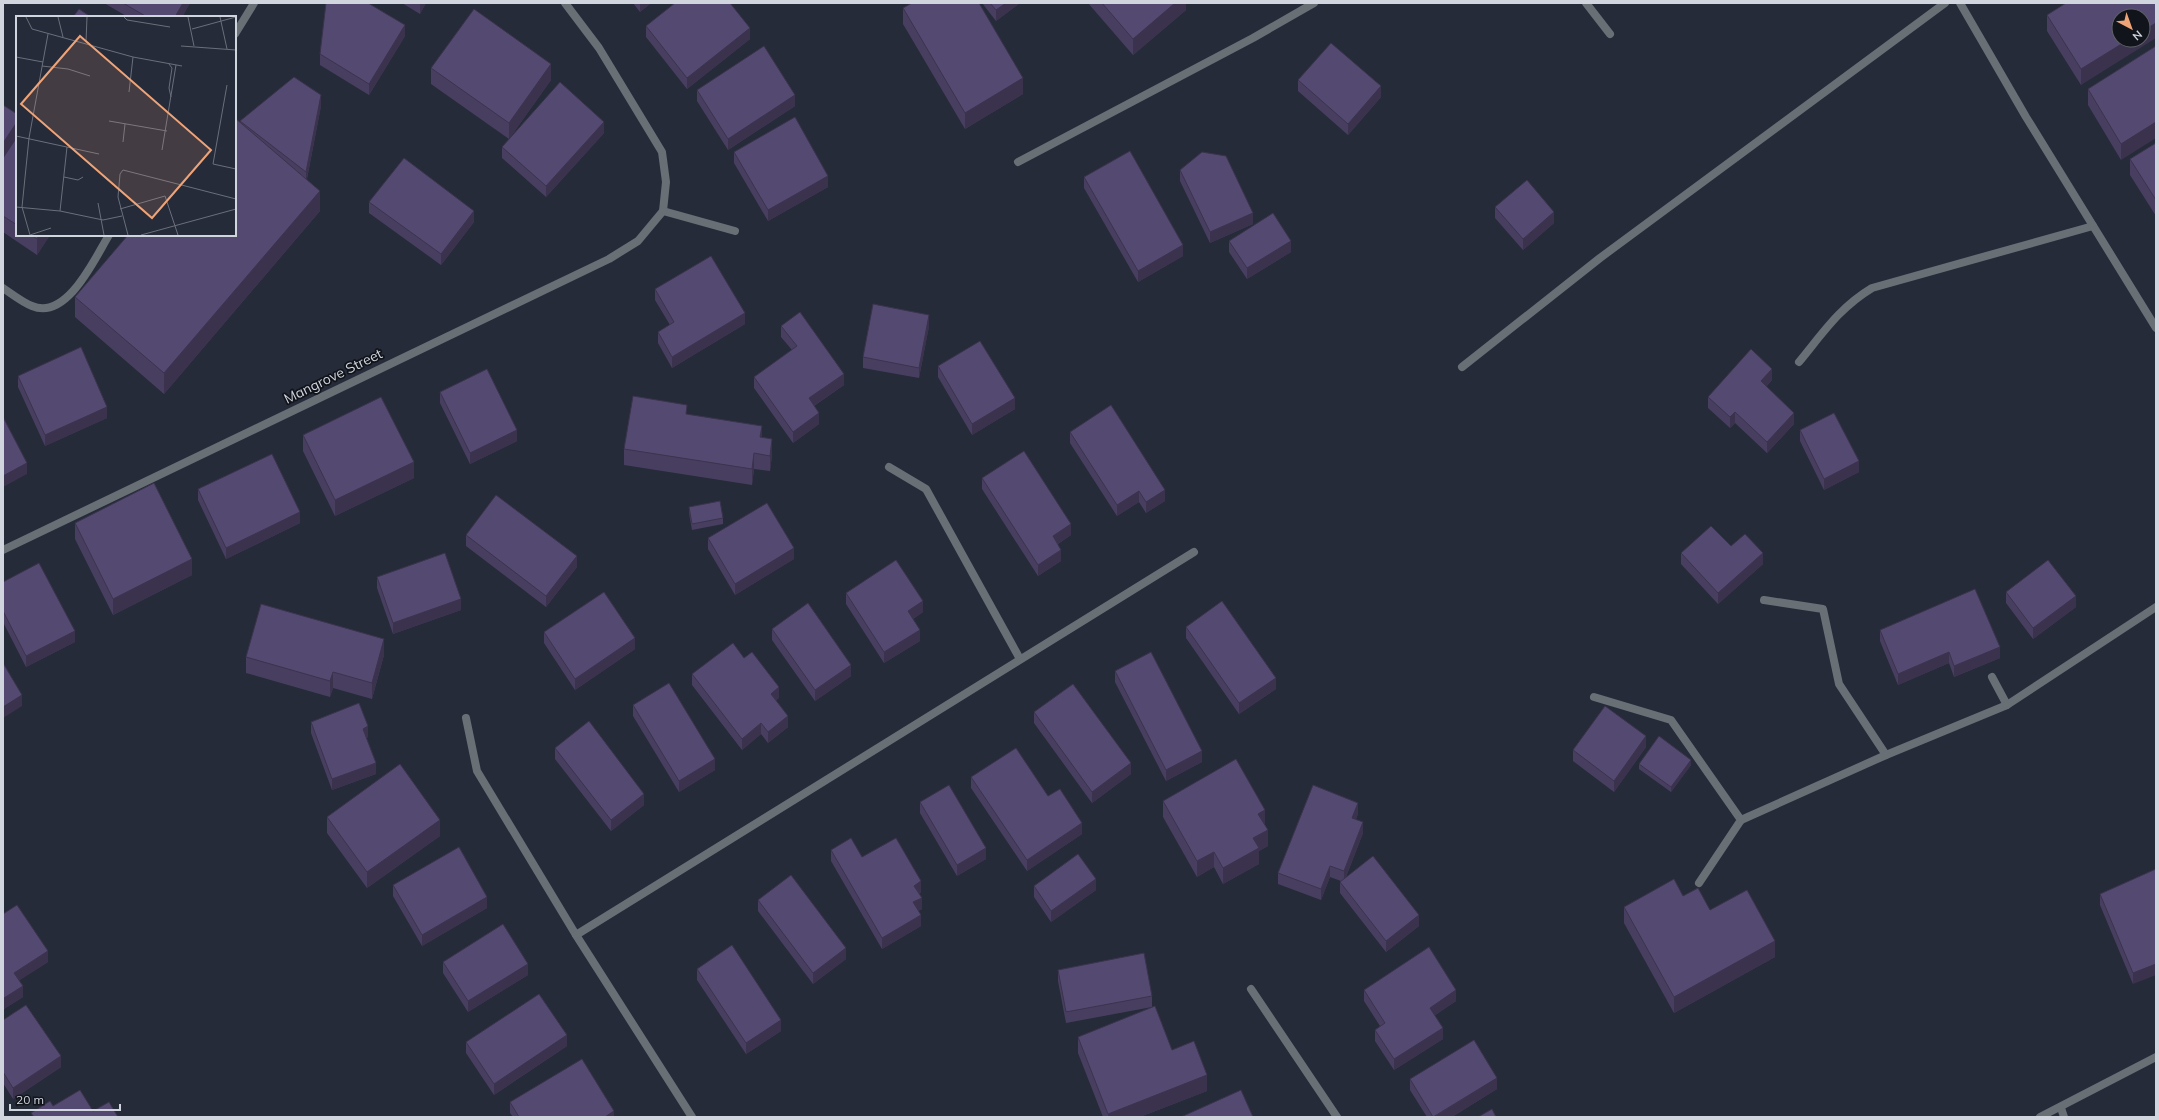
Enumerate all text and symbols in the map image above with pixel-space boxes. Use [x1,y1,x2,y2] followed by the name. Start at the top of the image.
[2111,8,2151,48] north arrow
[16,16,236,236] inset map
[2130,28,2145,44] text: N
[281,344,385,408] street label: Mangrove Street
[10,1086,120,1112] scale bar
[16,1092,44,1107] text: 20 m

